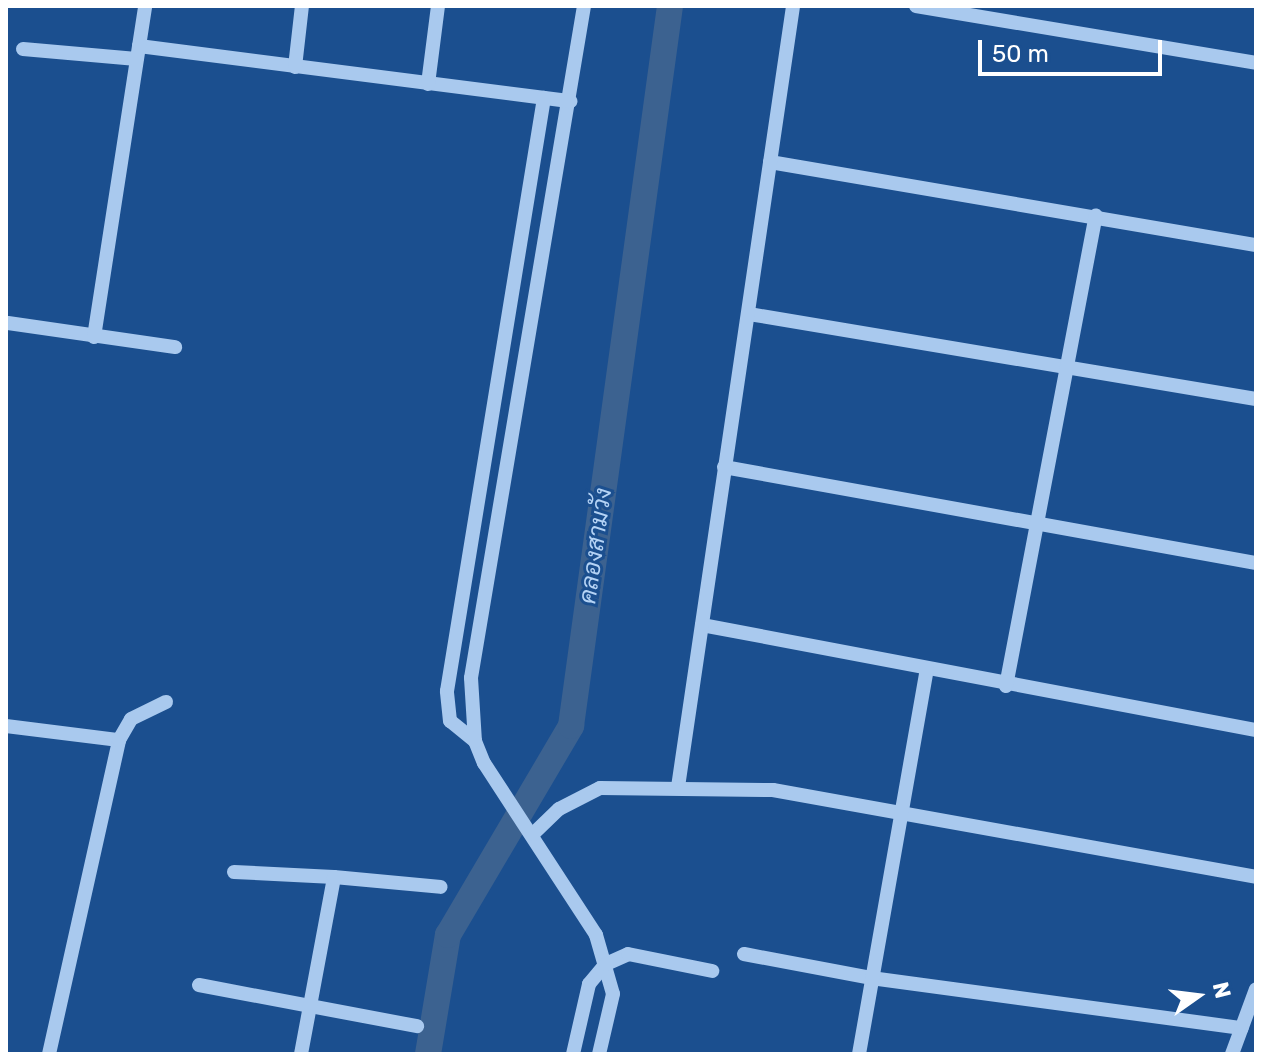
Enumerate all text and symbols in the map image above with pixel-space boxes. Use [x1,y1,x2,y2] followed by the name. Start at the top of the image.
[982,24,1166,74] scale bar
[992,40,1049,68] text: 50 m
[574,486,618,606] water label: คลองสามวัง
[1158,956,1238,1036] north arrow
[1207,979,1237,1001] text: N

